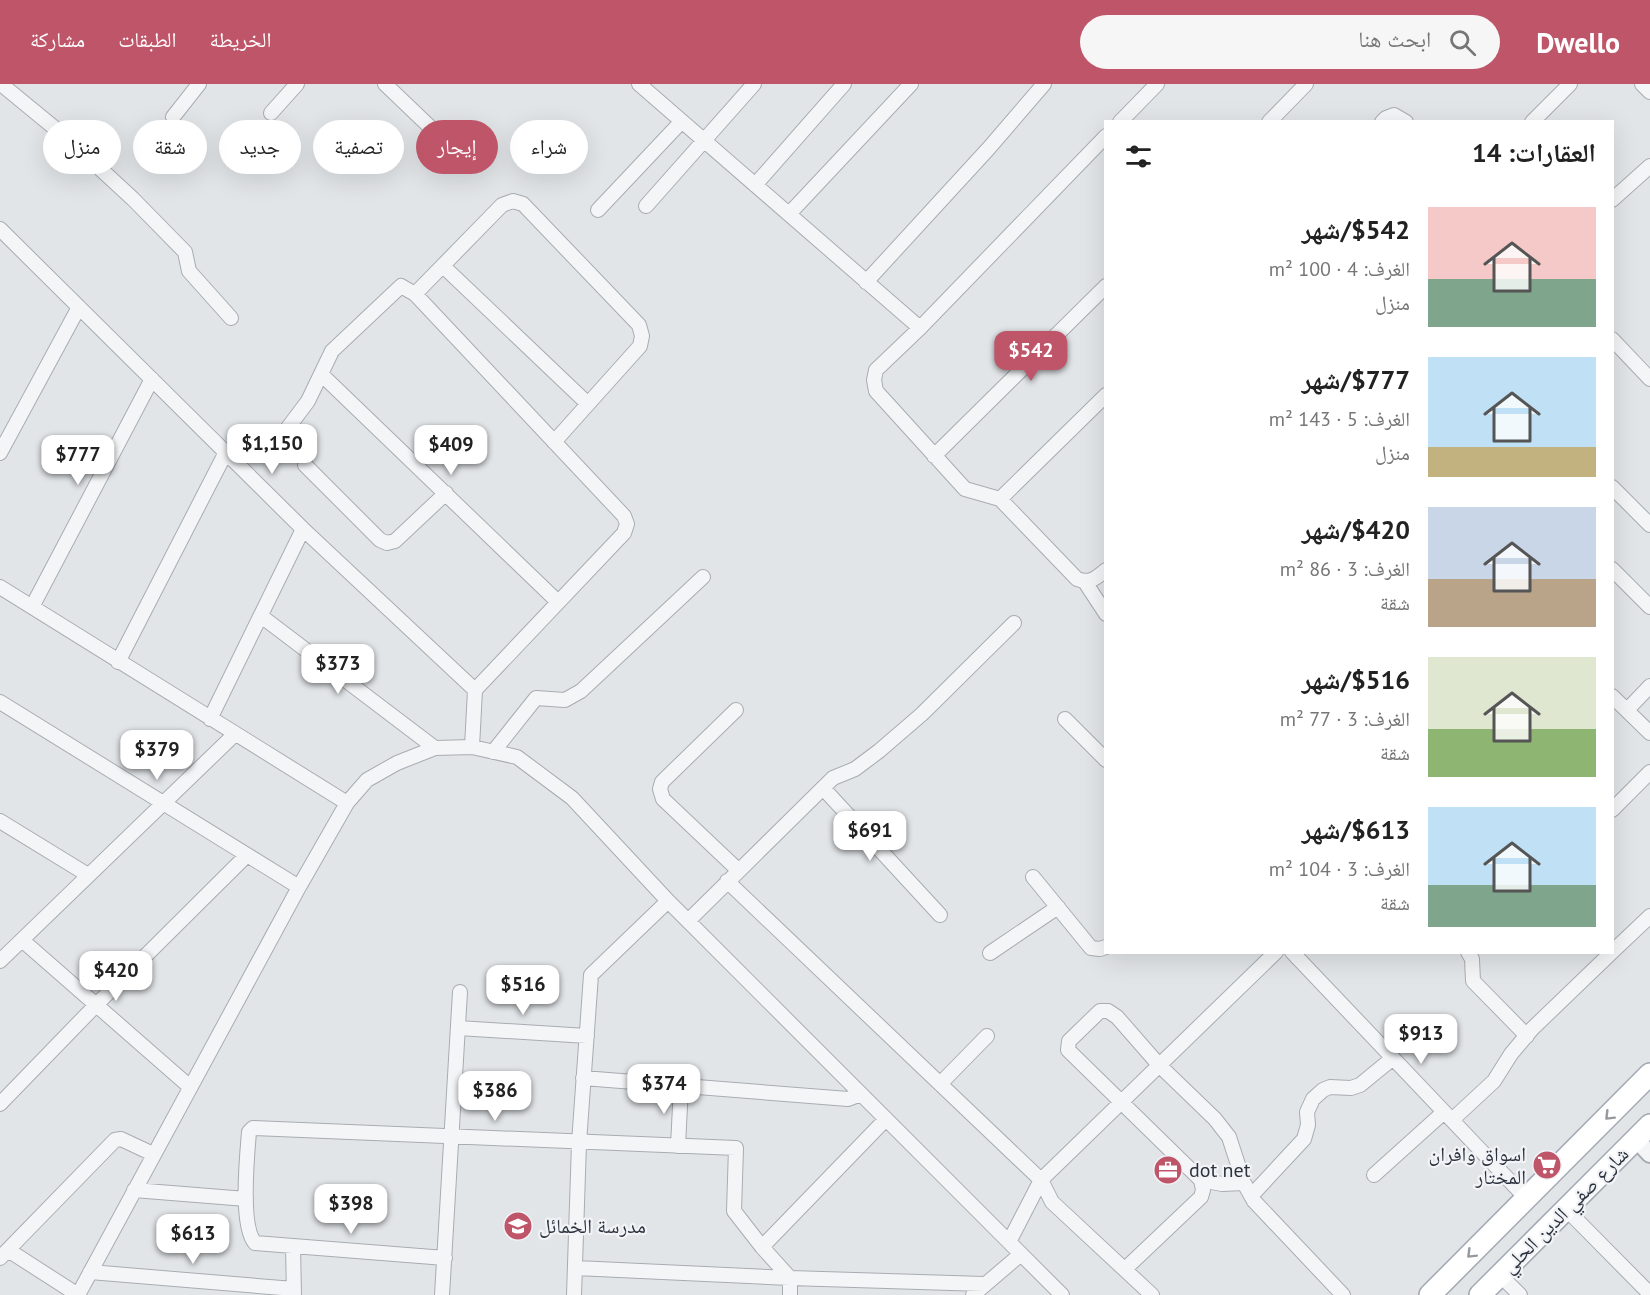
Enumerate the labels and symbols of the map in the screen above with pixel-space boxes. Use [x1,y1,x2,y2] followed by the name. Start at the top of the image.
[995,331,1067,382] pin: $542
[223,424,321,475] pin: $1,150
[415,425,487,476] pin: $409
[42,435,114,486] pin: $777
[302,644,374,695] pin: $373
[121,730,193,781] pin: $379
[834,811,906,862] pin: $691
[80,951,152,1002] pin: $420
[487,965,559,1016] pin: $516
[1385,1014,1457,1065] pin: $913
[628,1064,700,1115] pin: $374
[459,1071,531,1122] pin: $386
[1605,1108,1616,1119] one-way arrow
[1429,1141,1526,1190] place label: اسواق وافران المختار
[1496,1141,1636,1281] street label: شارع صفي الدين الحلي
[1531,1149,1563,1181] supermarket icon: اسواق وافران المختار
[1152,1154,1184,1186] office icon: dot net
[1189,1157,1251,1183] place label: dot net
[315,1184,387,1235] pin: $398
[502,1210,534,1242] school or university icon: مدرسة الخمائل
[539,1213,646,1239] place label: مدرسة الخمائل
[157,1214,229,1265] pin: $613
[1467,1247,1478,1257] one-way arrow

